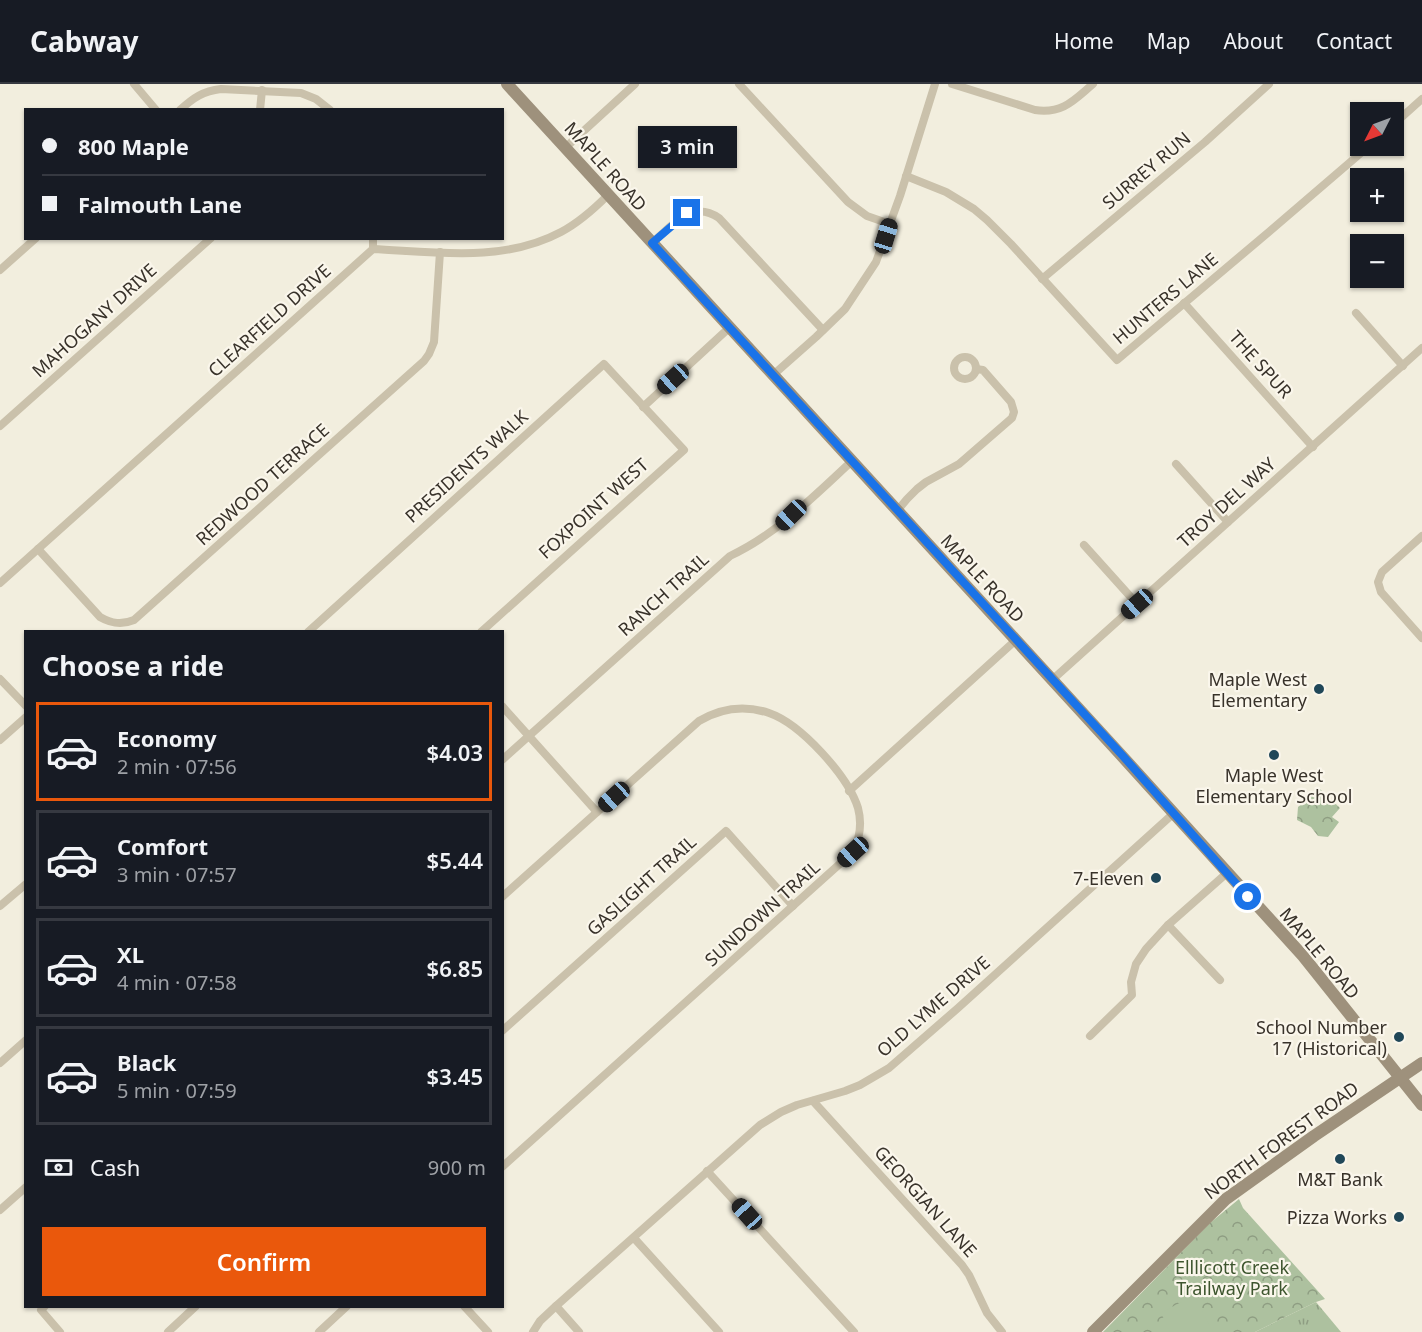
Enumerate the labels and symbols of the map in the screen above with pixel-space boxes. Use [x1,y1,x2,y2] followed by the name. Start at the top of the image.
[1350,102,1404,156] north arrow
[559,116,653,216] street label: MAPLE ROAD
[638,126,736,168] callout: 3 min
[1097,126,1195,214] street label: SURREY RUN
[673,199,700,226] route end
[872,216,900,256] car
[1107,247,1223,349] street label: HUNTERS LANE
[27,258,161,382] street label: MAHOGANY DRIVE
[202,258,336,382] street label: CLEARFIELD DRIVE
[1224,325,1298,403] street label: THE SPUR
[654,360,692,398] car
[399,404,533,528] street label: PRESIDENTS WALK
[190,418,334,550] street label: REDWOOD TERRACE
[1172,451,1281,552] street label: TROY DEL WAY
[533,452,653,564] street label: FOXPOINT WEST
[772,496,810,534] car
[936,529,1030,627] street label: MAPLE ROAD
[613,547,713,641] street label: RANCH TRAIL
[1118,585,1156,623] car
[1208,667,1308,712] place label: Maple West Elementary
[1312,682,1326,696] marker: Maple West Elementary
[1267,748,1281,762] marker: Maple West Elementary School
[1196,763,1352,808] place label: Maple West Elementary School
[595,778,633,816] car
[581,829,701,941] street label: GASLIGHT TRAIL
[834,833,872,871] car
[699,855,825,971] street label: SUNDOWN TRAIL
[1073,866,1144,890] place label: 7-Eleven
[1149,871,1163,885] marker: 7-Eleven
[1234,883,1261,910] route start
[1275,902,1365,1004] street label: MAPLE ROAD
[871,950,995,1062] street label: OLD LYME DRIVE
[1256,1015,1388,1060] place label: School Number 17 (Historical)
[1392,1030,1406,1044] marker: School Number 17 (Historical)
[1199,1076,1363,1204] street label: NORTH FOREST ROAD
[870,1140,982,1262] street label: GEORGIAN LANE
[1333,1152,1347,1166] marker: M&T Bank
[1297,1167,1383,1191] place label: M&T Bank
[728,1195,766,1233] car
[1287,1205,1387,1229] place label: Pizza Works
[1392,1210,1406,1224] marker: Pizza Works
[1175,1255,1289,1300] park label: Elllicott Creek Trailway Park

